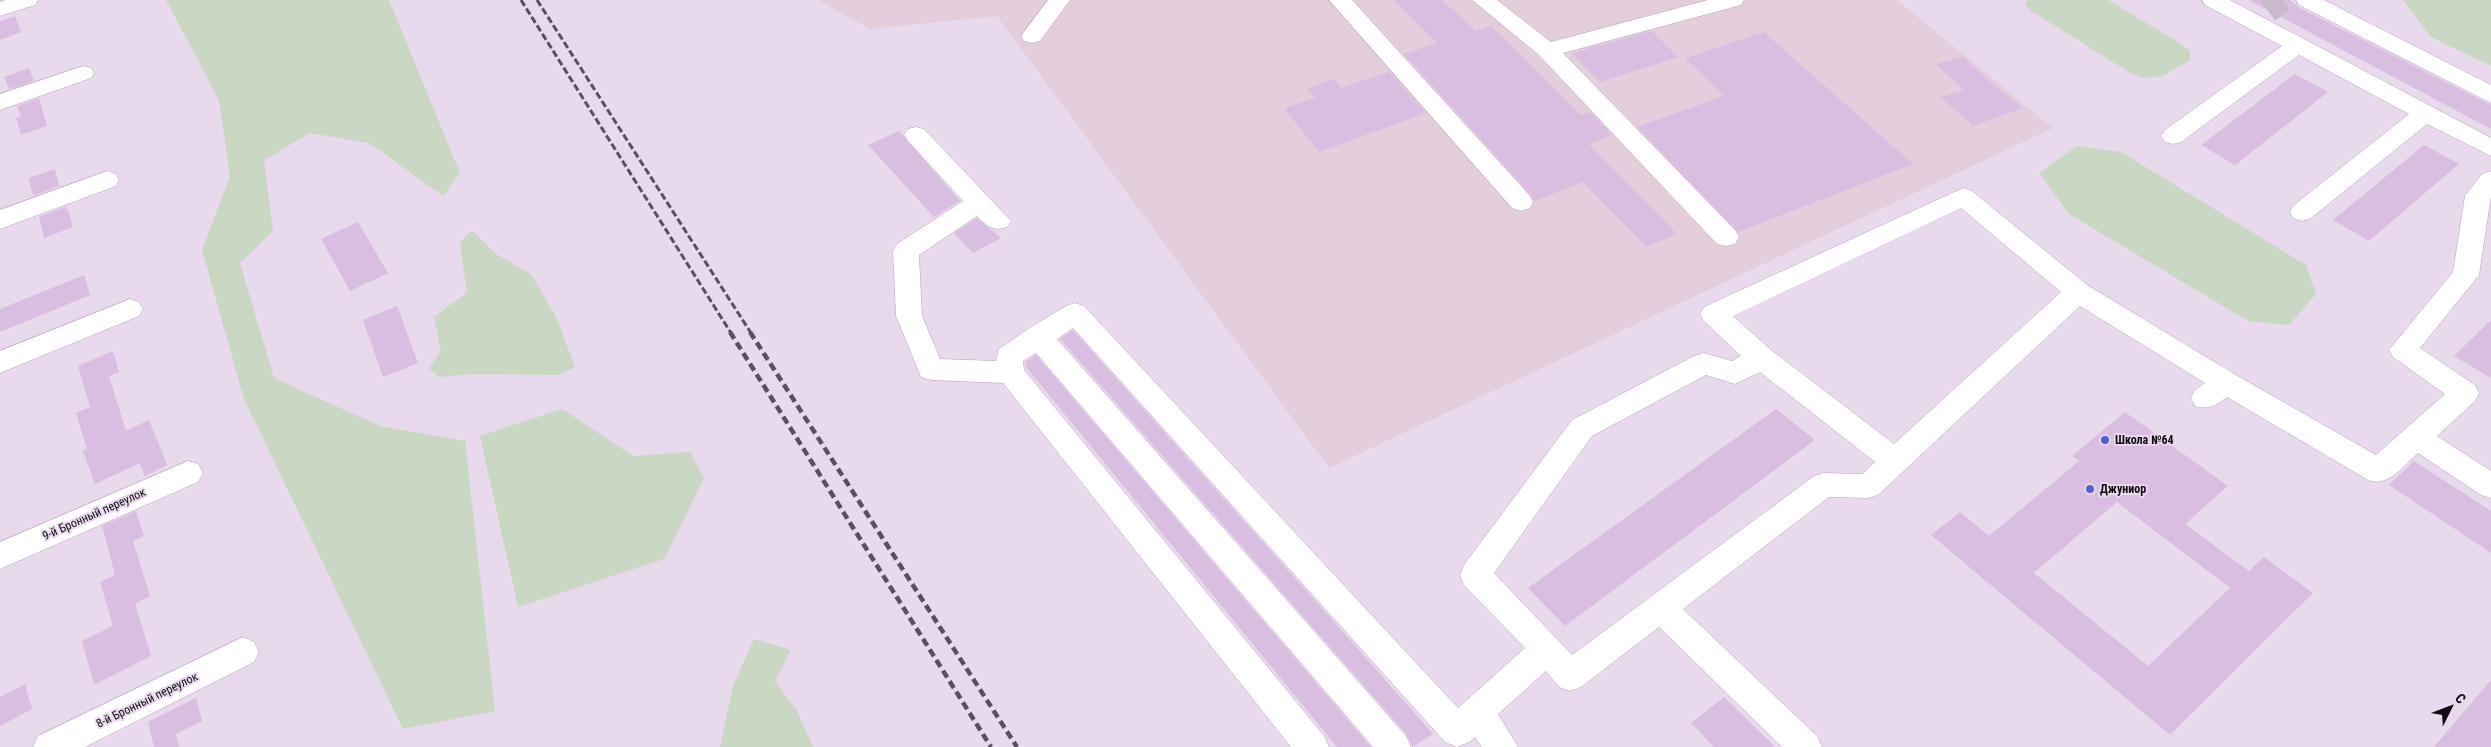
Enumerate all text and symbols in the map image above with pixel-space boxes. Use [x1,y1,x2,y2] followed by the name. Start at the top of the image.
[2115,433,2174,447] place label: Школа №64
[2099,434,2111,446] marker: Школа №64
[2100,482,2146,496] place label: Джуниор
[2084,483,2096,495] marker: Джуниор
[40,485,148,543] street label: 9-й Бронный переулок
[94,669,200,731] street label: 8-й Бронный переулок
[2426,682,2476,732] north arrow
[2452,690,2469,707] text: С

